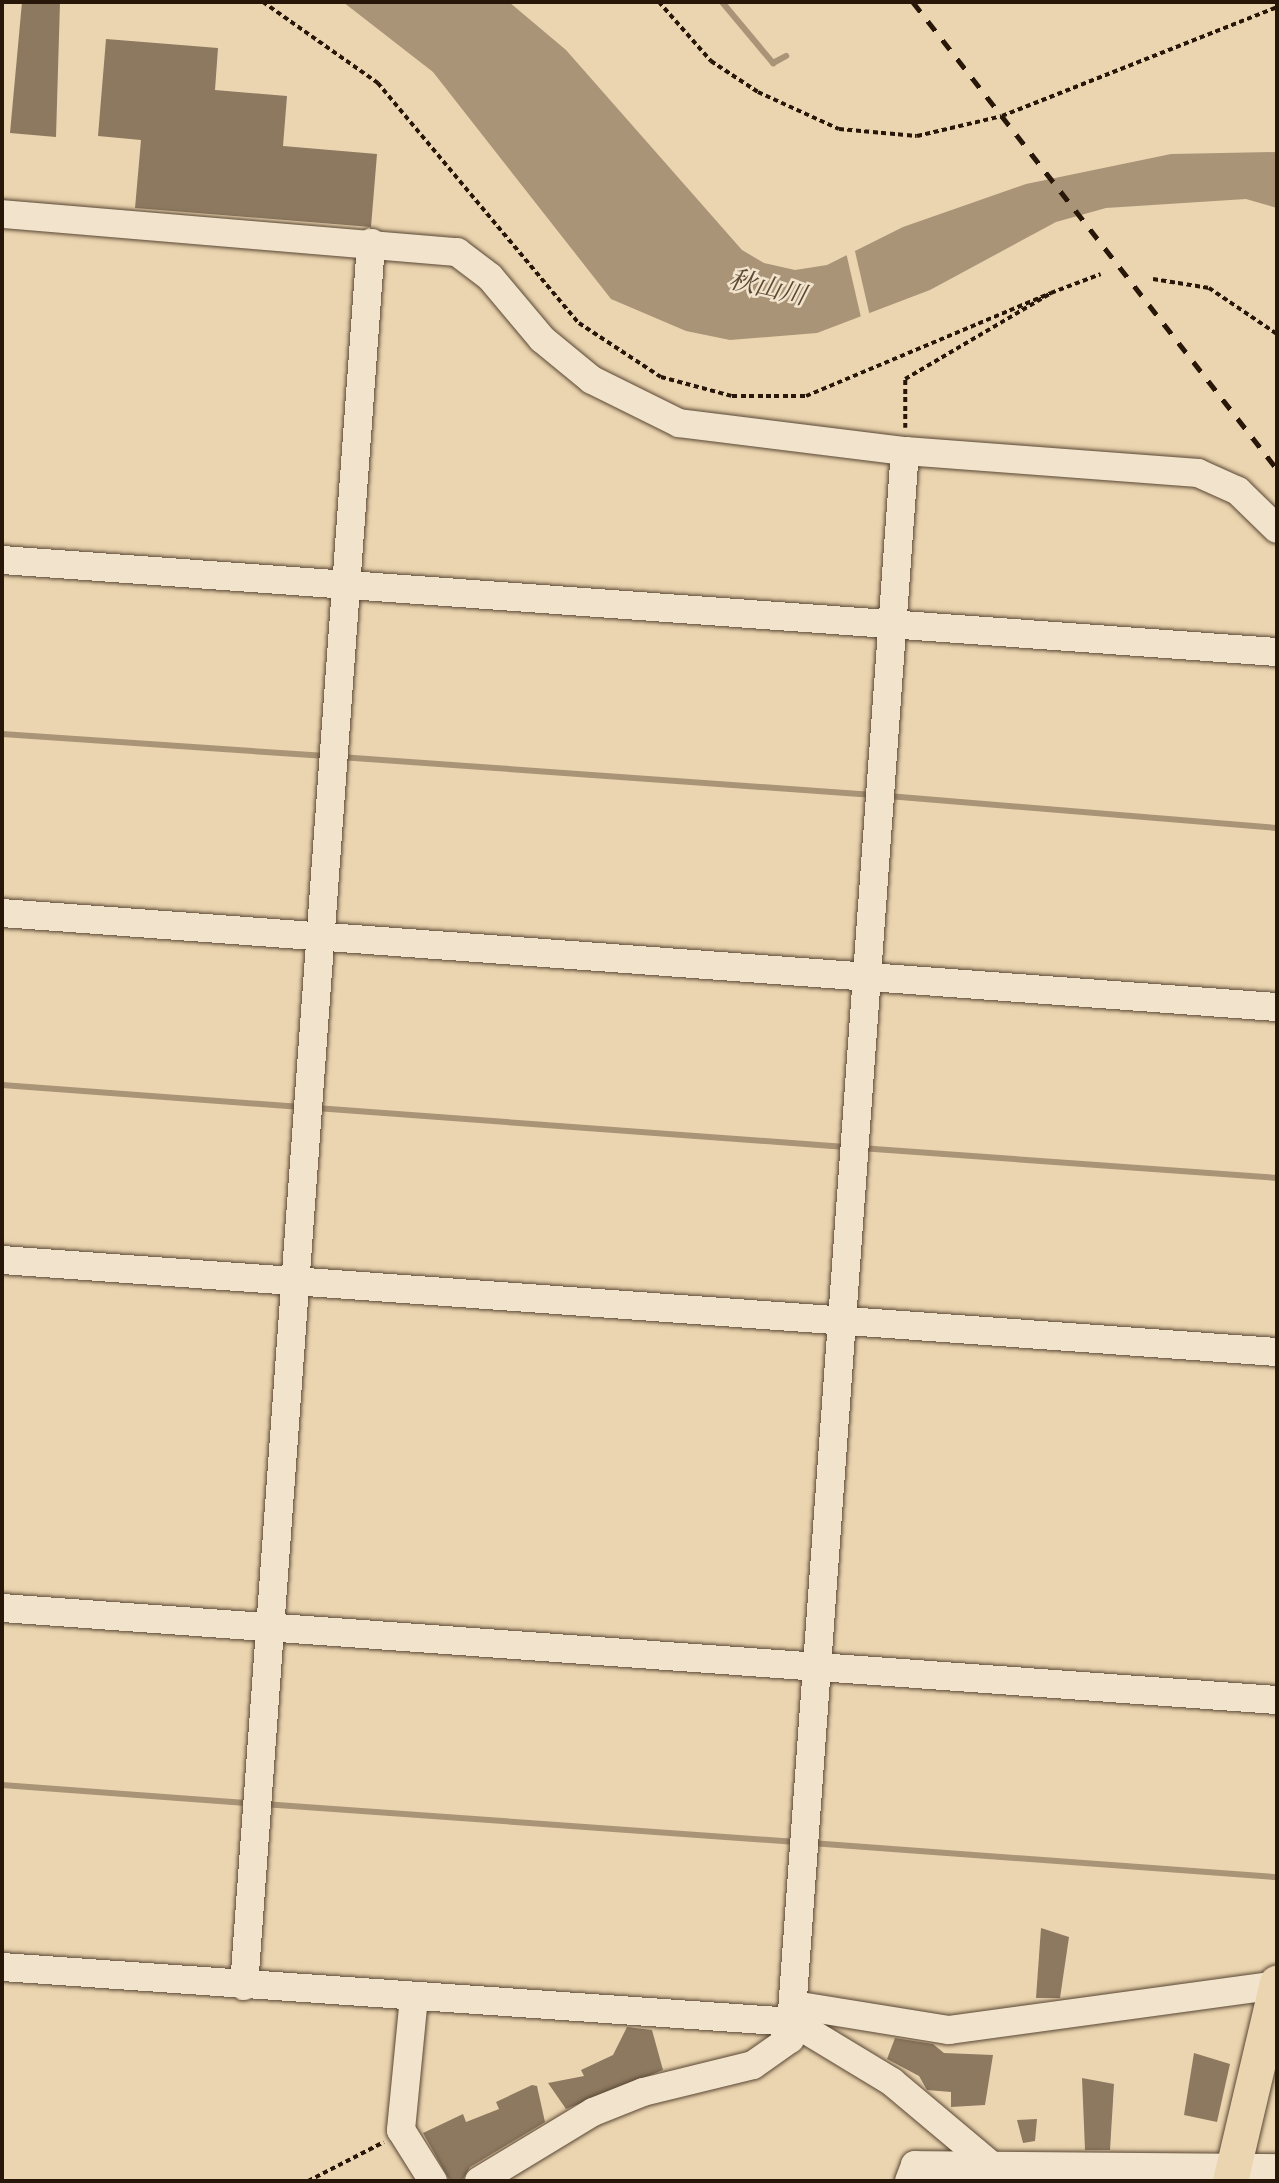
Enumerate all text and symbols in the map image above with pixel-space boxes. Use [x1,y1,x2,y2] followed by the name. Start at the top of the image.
[725,266,809,314] water label: 秋山川

